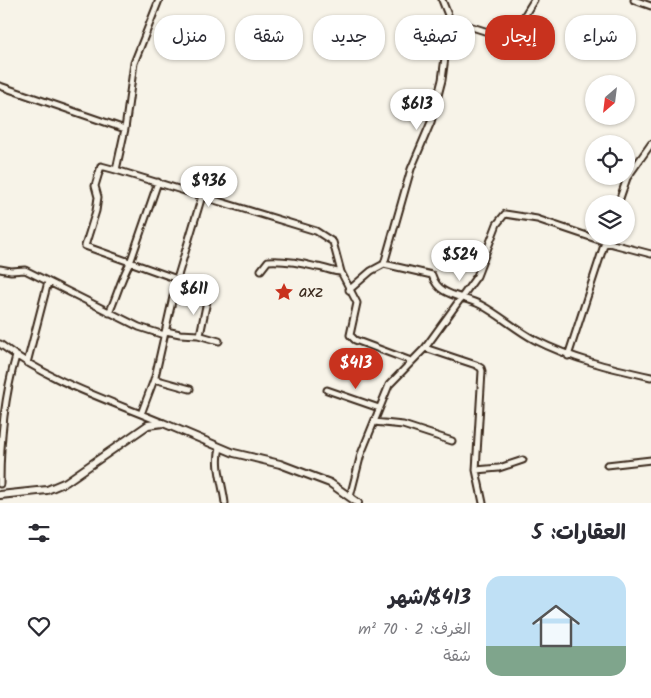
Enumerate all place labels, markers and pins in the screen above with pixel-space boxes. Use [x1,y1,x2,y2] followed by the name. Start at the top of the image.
[387,88,447,131] pin: $613
[179,166,239,208] pin: $936
[430,240,490,282] pin: $524
[164,274,224,316] pin: $611
[299,278,323,307] place label: axz
[273,281,295,303] place icon: axz
[326,348,386,390] pin: $413

